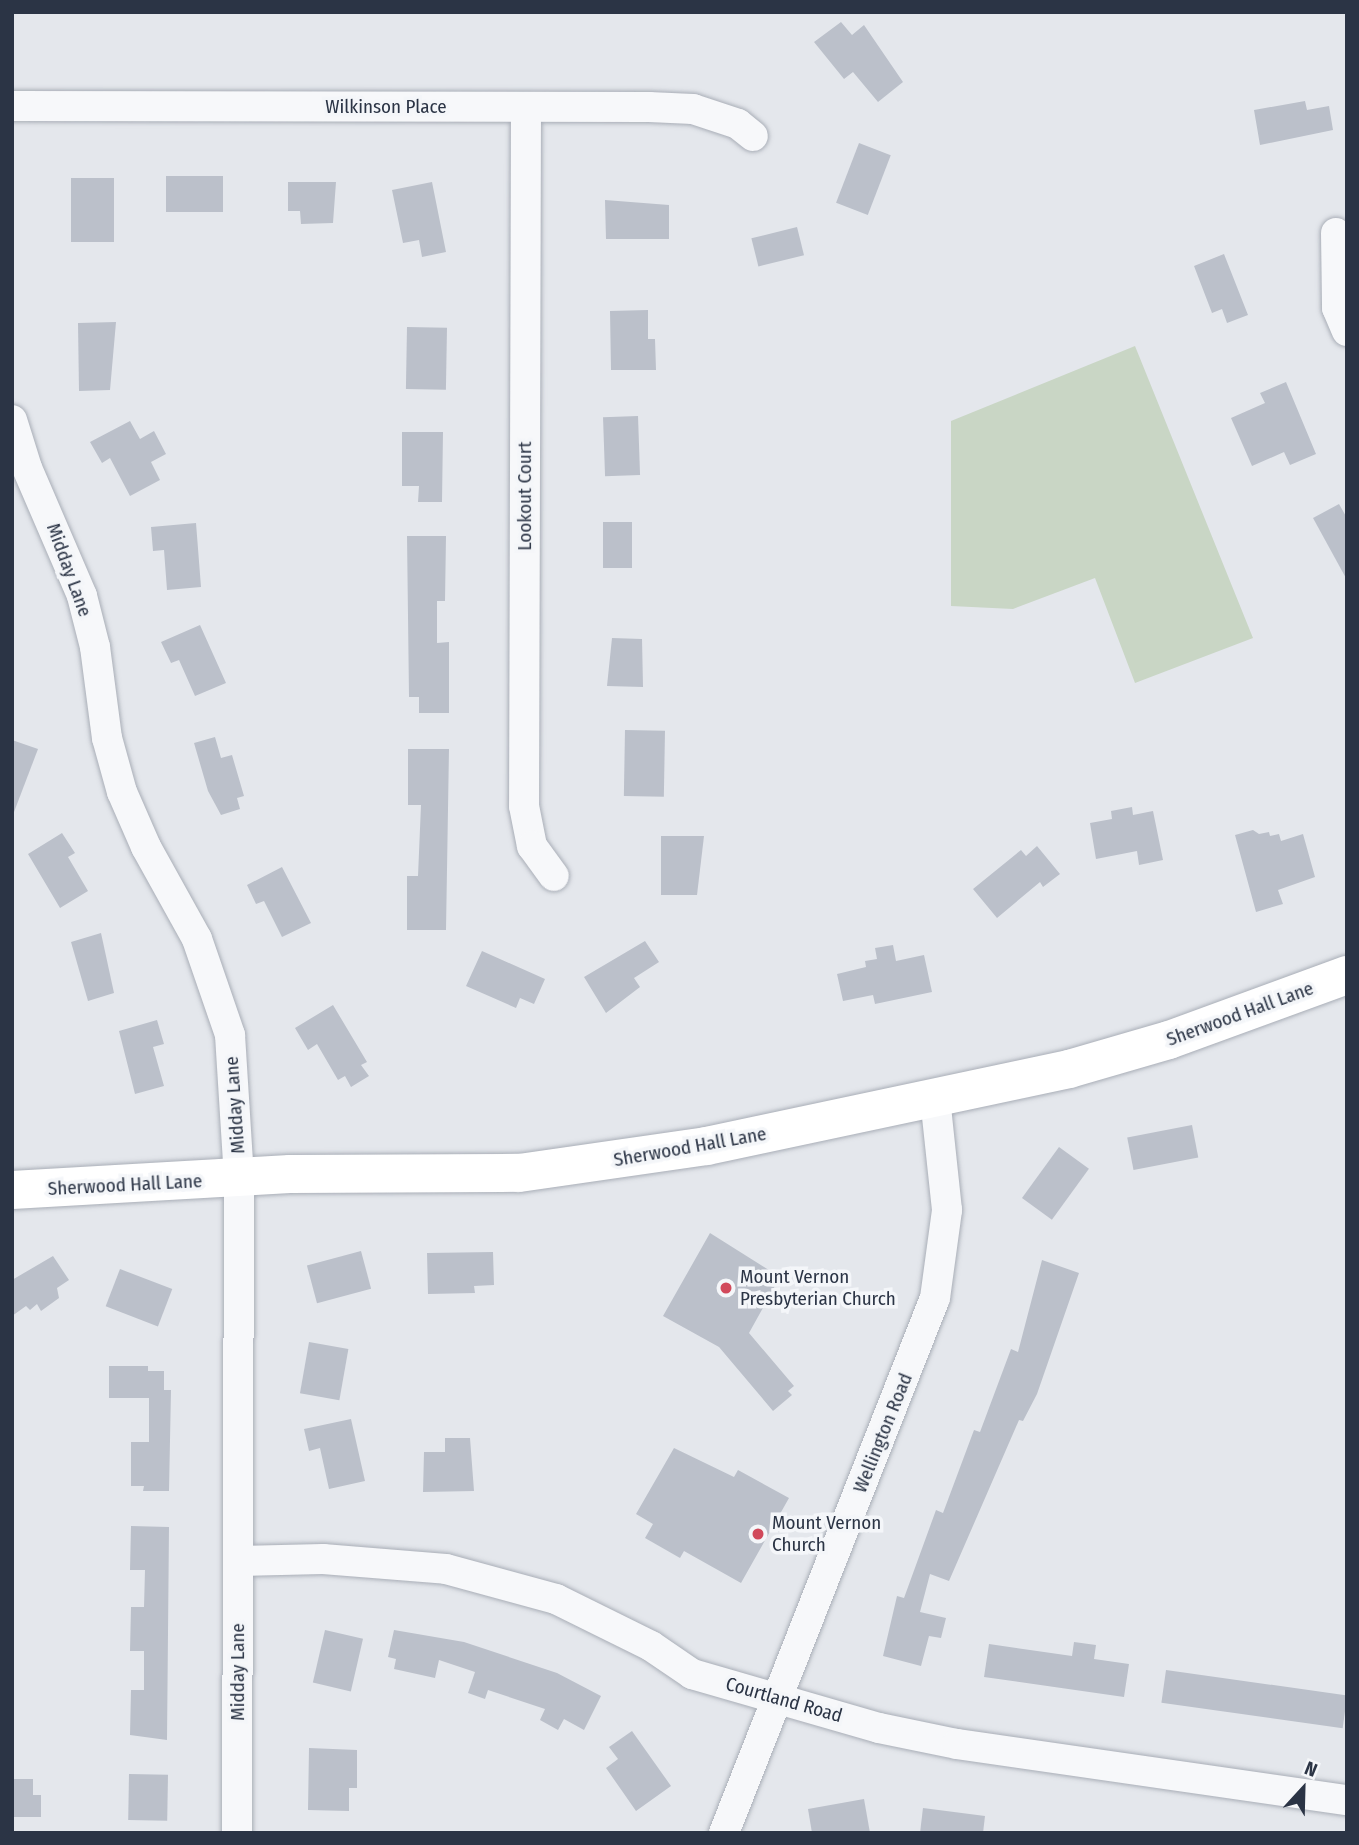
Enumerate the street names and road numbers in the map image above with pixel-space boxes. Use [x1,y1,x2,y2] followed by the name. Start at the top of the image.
[325,96,447,118] street label: Wilkinson Place
[514,441,536,551] street label: Lookout Court
[42,520,96,620] street label: Midday Lane
[1163,977,1317,1051] street label: Sherwood Hall Lane
[220,1056,250,1154] street label: Midday Lane
[612,1122,768,1172] street label: Sherwood Hall Lane
[47,1170,203,1200] street label: Sherwood Hall Lane
[849,1370,917,1496] street label: Wellington Road
[227,1623,249,1721] street label: Midday Lane
[723,1672,845,1728] street label: Courtland Road

